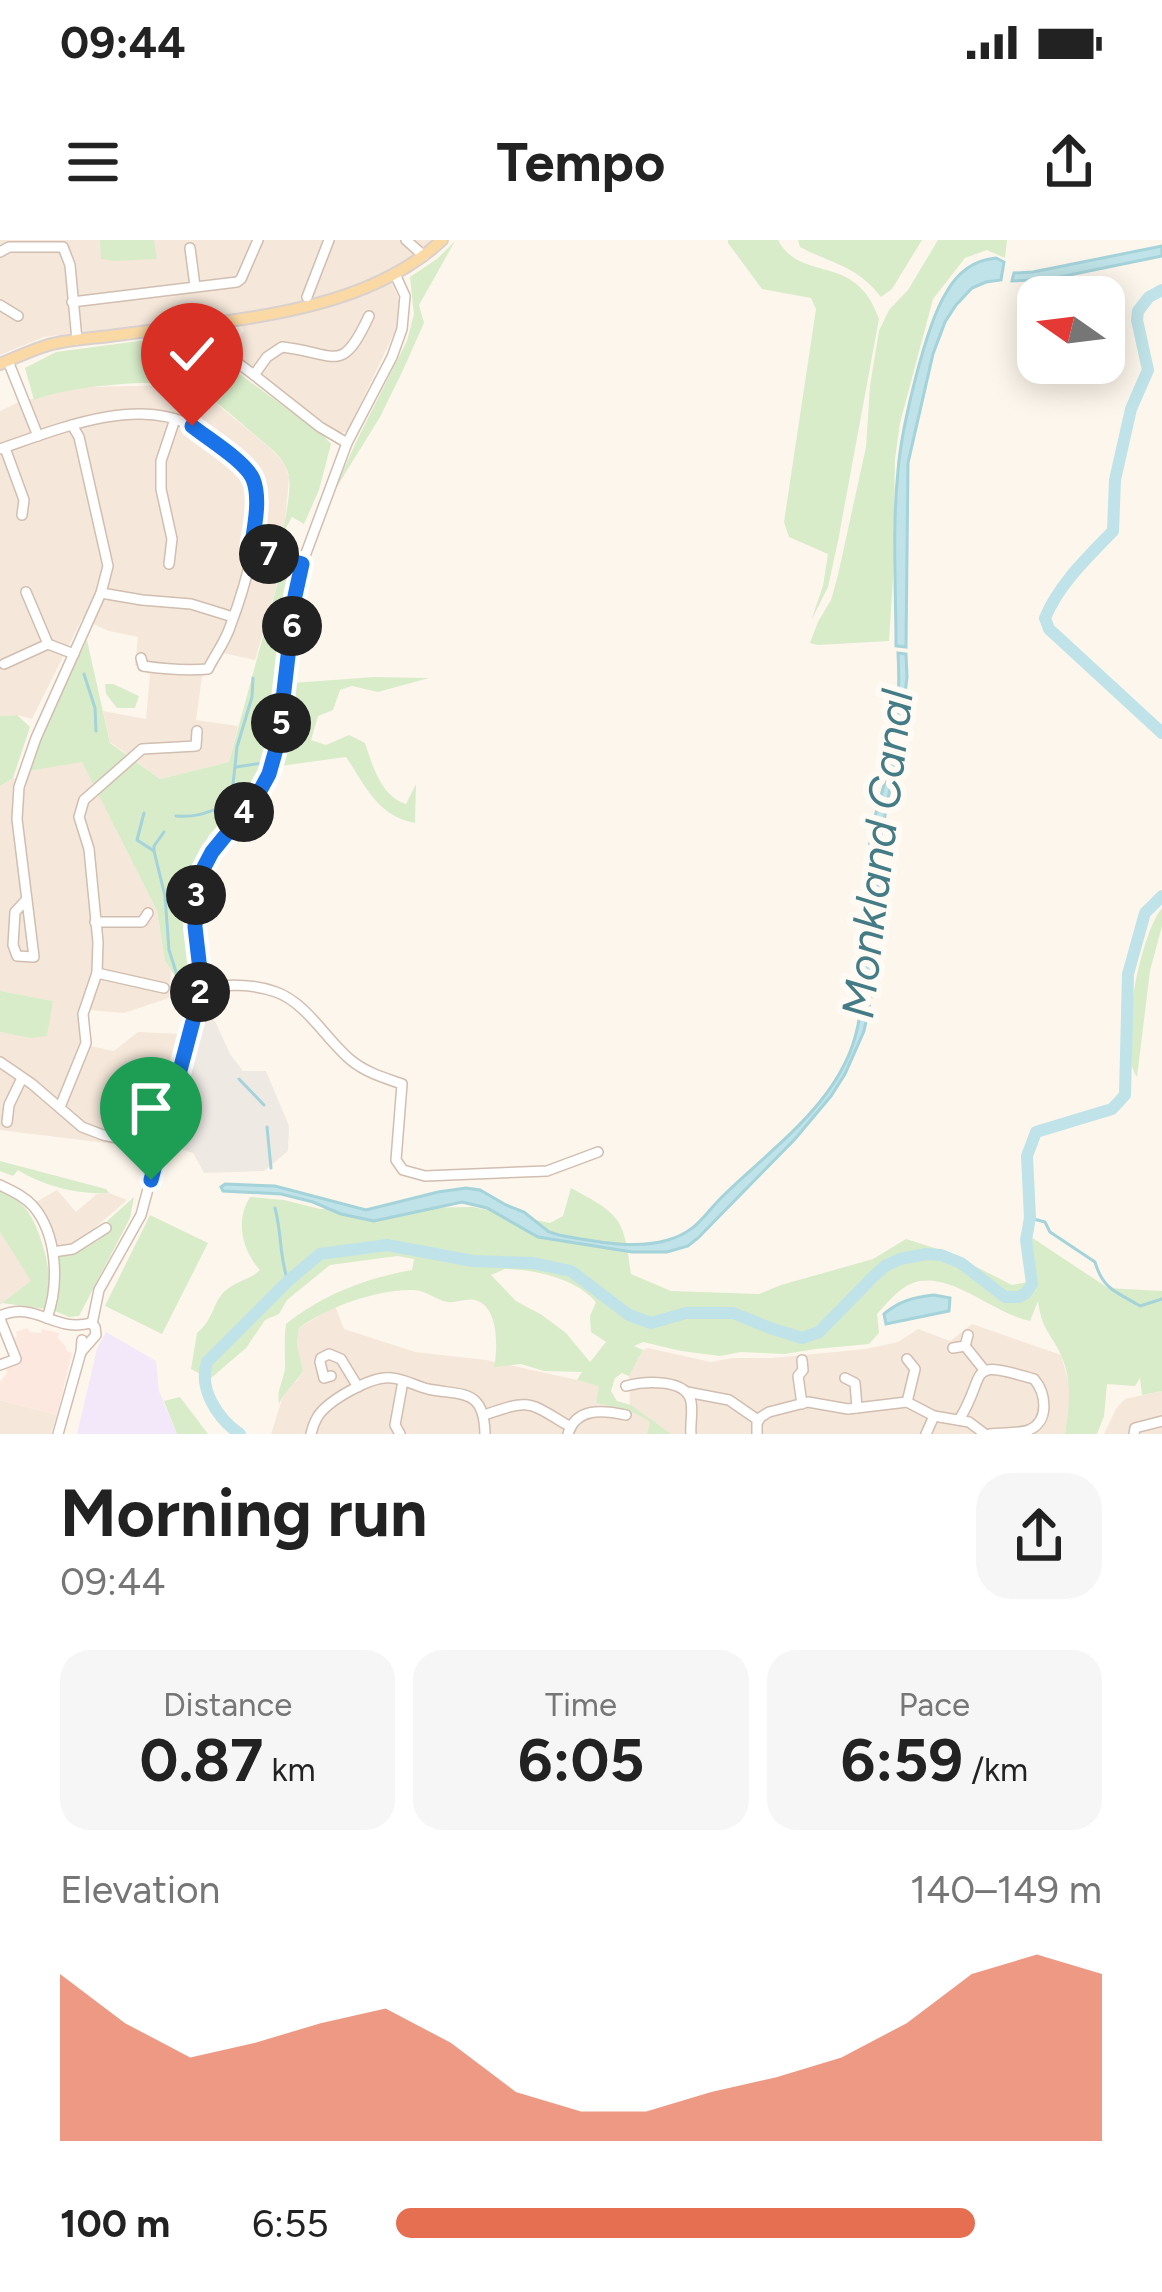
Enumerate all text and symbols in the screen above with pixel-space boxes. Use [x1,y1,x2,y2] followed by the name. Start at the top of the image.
[60,15,186,69] text: 09:44
[60,129,126,195] icon: menu
[1036,129,1102,195] icon: share
[497,130,665,195] text: Tempo
[1017,276,1125,384] north arrow
[1017,276,1125,384] map controls
[141,303,243,426] pin
[159,321,225,387] icon: check
[239,524,299,584] pin: 7
[260,534,278,573] text: 7
[262,596,322,656] pin: 6
[282,606,302,645] text: 6
[830,686,924,1021] water label: Monkland Canal
[251,693,311,753] pin: 5
[271,703,291,742] text: 5
[214,782,274,842] pin: 4
[234,792,254,831] text: 4
[166,865,226,925] pin: 3
[187,875,205,914] text: 3
[170,962,230,1022] pin: 2
[190,972,210,1011] text: 2
[100,1057,202,1180] pin
[118,1075,184,1141] icon: arrive
[60,1473,428,1553] text: Morning run
[976,1473,1102,1599] button: share
[60,1558,165,1605] text: 09:44
[163,1685,292,1724] text: Distance
[545,1685,617,1724] text: Time
[899,1685,970,1724] text: Pace
[140,1724,263,1796] text: 0.87
[518,1724,644,1796] text: 6:05
[841,1724,963,1796] text: 6:59
[263,1750,316,1789] text: km
[963,1750,1028,1789] text: /km
[60,1866,220,1913] text: Elevation
[910,1866,1102,1913] text: 140–149 m
[60,2200,170,2247] text: 100 m
[252,2200,329,2247] text: 6:55

